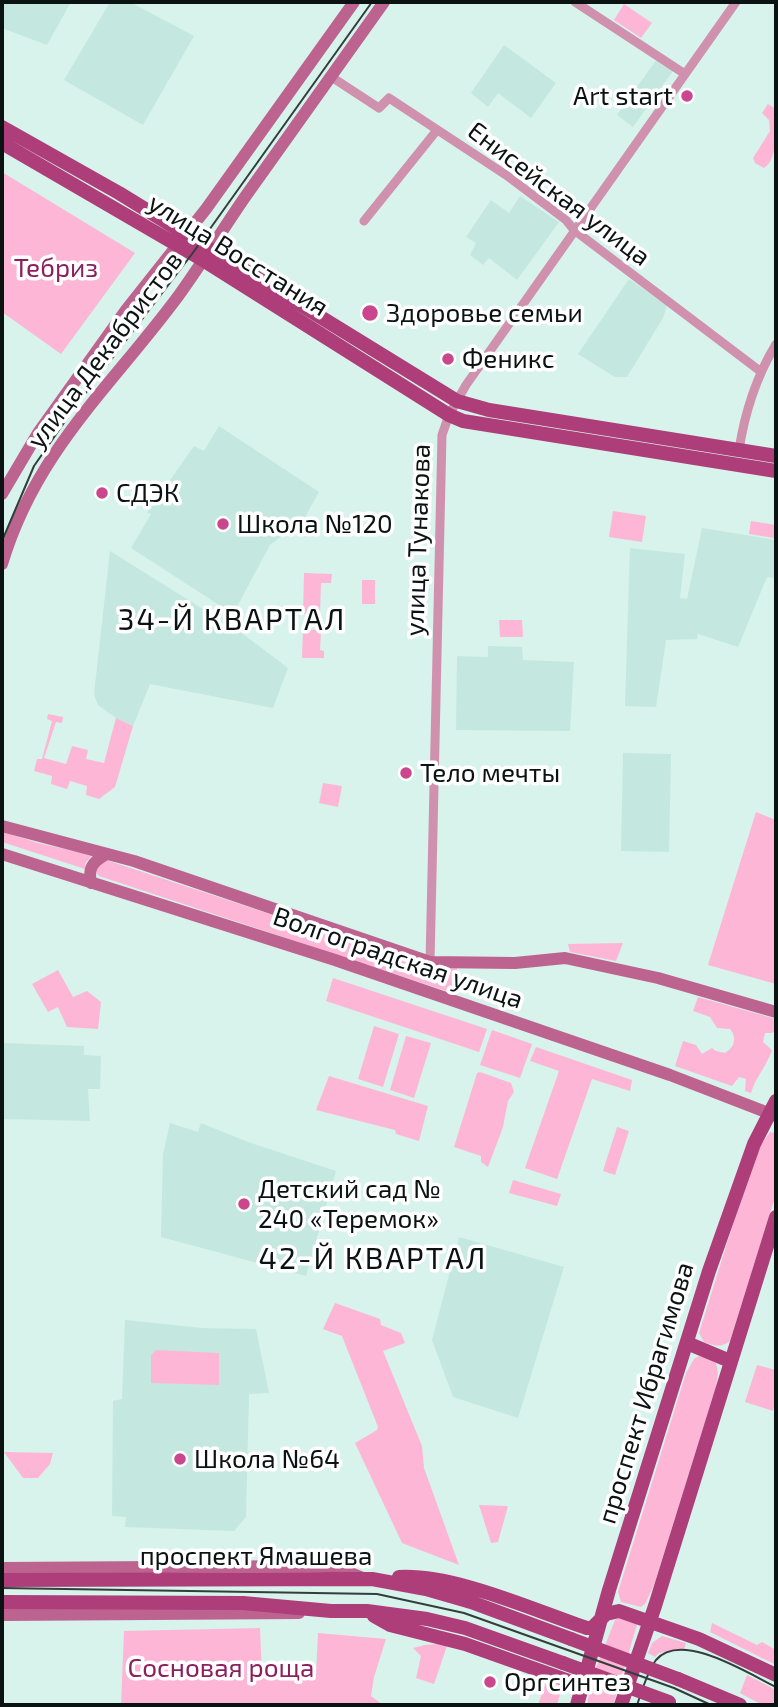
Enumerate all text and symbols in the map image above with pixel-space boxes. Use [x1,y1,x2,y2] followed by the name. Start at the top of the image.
[573,80,673,112] place label: Art start
[679,88,695,104] marker: Art start
[462,115,656,273] street label: Енисейская улица
[142,187,334,323] street label: улица Восстания
[21,245,189,455] street label: улица Декабристов
[14,252,98,284] park label: Тебриз
[386,297,583,329] place label: Здоровье семьи
[360,303,380,323] marker: Здоровье семьи
[462,343,554,375] place label: Феникс
[440,351,456,367] marker: Феникс
[399,443,437,637] street label: улица Тунакова
[116,477,179,509] place label: СДЭК
[94,485,110,501] marker: СДЭК
[237,508,393,540] place label: Школа №120
[215,516,231,532] marker: Школа №120
[119,602,345,638] district label: 34-Й КВАРТАЛ
[420,757,560,789] place label: Тело мечты
[398,765,414,781] marker: Тело мечты
[269,901,527,1015] street label: Волгоградская улица
[258,1173,441,1234] place label: Детский сад № 240 «Теремок»
[236,1196,252,1212] marker: Детский сад № 240 «Теремок»
[260,1241,486,1277] district label: 42-Й КВАРТАЛ
[591,1258,701,1528] street label: проспект Ибрагимова
[194,1443,340,1475] place label: Школа №64
[172,1451,188,1467] marker: Школа №64
[140,1540,372,1572] street label: проспект Ямашева
[128,1652,314,1684] park label: Сосновая роща
[504,1666,631,1698] place label: Оргсинтез
[482,1674,498,1690] marker: Оргсинтез

